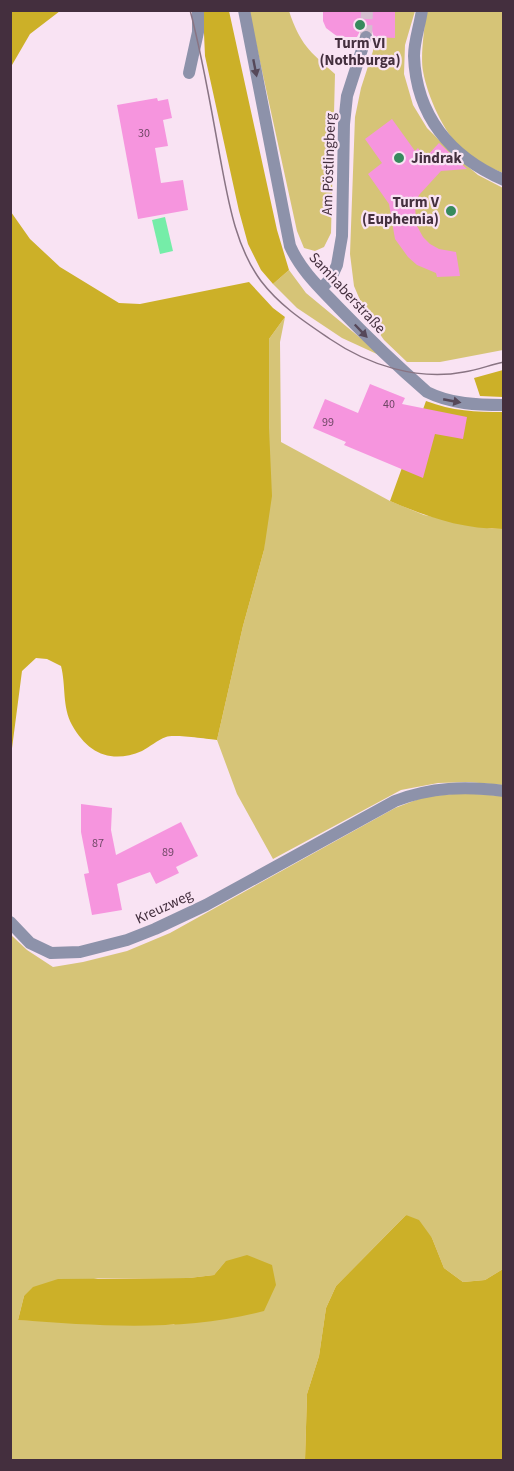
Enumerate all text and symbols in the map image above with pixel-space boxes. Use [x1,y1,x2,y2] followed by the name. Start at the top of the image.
[353,18,367,32] marker: Turm VI (Nothburga)
[319,33,401,71] place label: Turm VI (Nothburga)
[251,59,260,78] one-way arrow
[317,112,341,216] street label: Am Pöstlingberg
[138,125,150,142] house number: 30
[411,148,462,169] place label: Jindrak
[392,151,406,165] marker: Jindrak
[362,192,440,230] place label: Turm V (Euphemia)
[444,204,458,218] marker: Turm V (Euphemia)
[304,248,390,338] street label: Samhaberstraße
[354,323,368,338] one-way arrow
[383,396,395,413] house number: 40
[443,397,462,406] one-way arrow
[322,414,334,431] house number: 99
[92,835,104,852] house number: 87
[162,844,174,861] house number: 89
[132,884,197,929] street label: Kreuzweg

